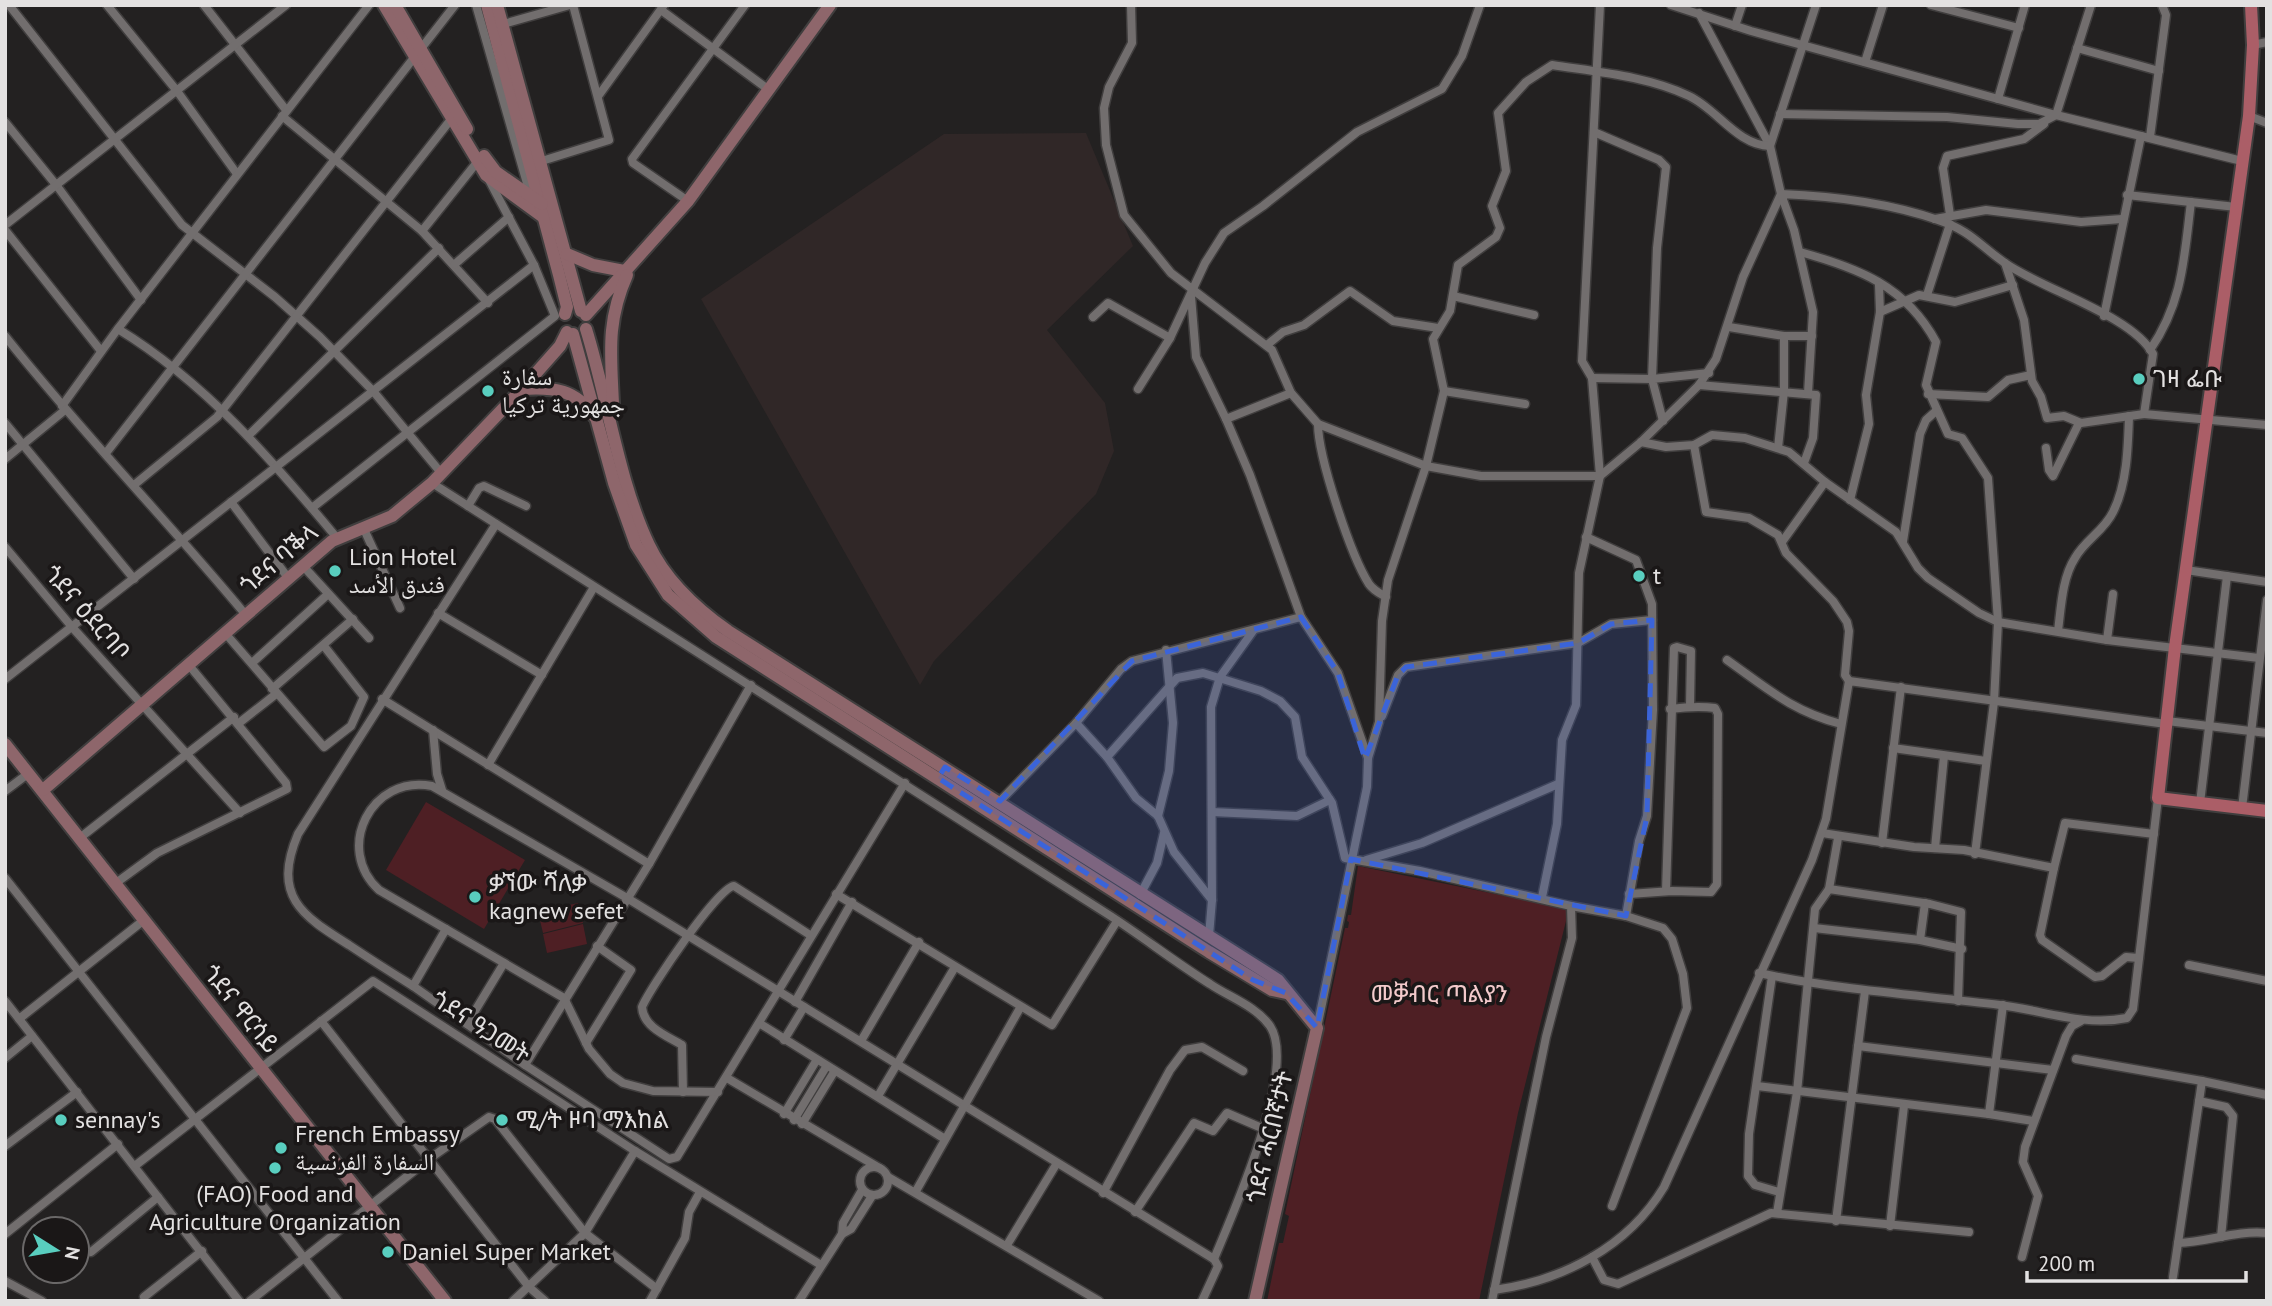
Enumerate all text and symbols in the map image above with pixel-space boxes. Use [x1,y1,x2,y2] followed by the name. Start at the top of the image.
[502,361,625,420] place label: سفارة جمهورية تركيا
[2153,363,2222,394] place label: ገዛ ፌቡ
[2131,371,2147,387] marker: ገዛ ፌቡ
[480,383,496,399] marker: سفارة جمهورية تركيا
[233,517,325,600] street label: ጎደና ባቕላ
[349,541,456,600] place label: Lion Hotel فندق الأسد
[37,559,137,667] street label: ጎደና ዕደርባቦ
[1653,560,1661,591] place label: t
[327,563,343,579] marker: Lion Hotel فندق الأسد
[1631,568,1647,584] marker: t
[489,867,624,926] place label: ቃኘው ሻለቃ kagnew sefet
[467,889,483,905] marker: ቃኘው ሻለቃ kagnew sefet
[196,958,286,1059] street label: ጎደና ዋርሳይ
[1371,978,1508,1009] park label: መቓብር ጣልያን
[426,983,537,1070] street label: ጎደና ዓጋመት
[1239,1067,1300,1206] street label: ጎደና ሓርበኛታት
[75,1104,161,1135] place label: sennay's
[516,1104,669,1135] place label: ሚ/ት ዞባ ማእከል
[53,1112,69,1128] marker: sennay's
[494,1112,510,1128] marker: ሚ/ት ዞባ ማእከል
[295,1118,460,1177] place label: French Embassy السفارة الفرنسية
[273,1140,289,1156] marker: French Embassy السفارة الفرنسية
[267,1160,283,1176] marker: (FAO) Food and Agriculture Organization
[149,1178,401,1237] place label: (FAO) Food and Agriculture Organization
[21,1215,91,1285] north arrow
[402,1236,611,1267] place label: Daniel Super Market
[2027,1240,2246,1284] scale bar
[380,1244,396,1260] marker: Daniel Super Market
[60,1245,86,1262] text: N
[2038,1250,2095,1277] text: 200 m

